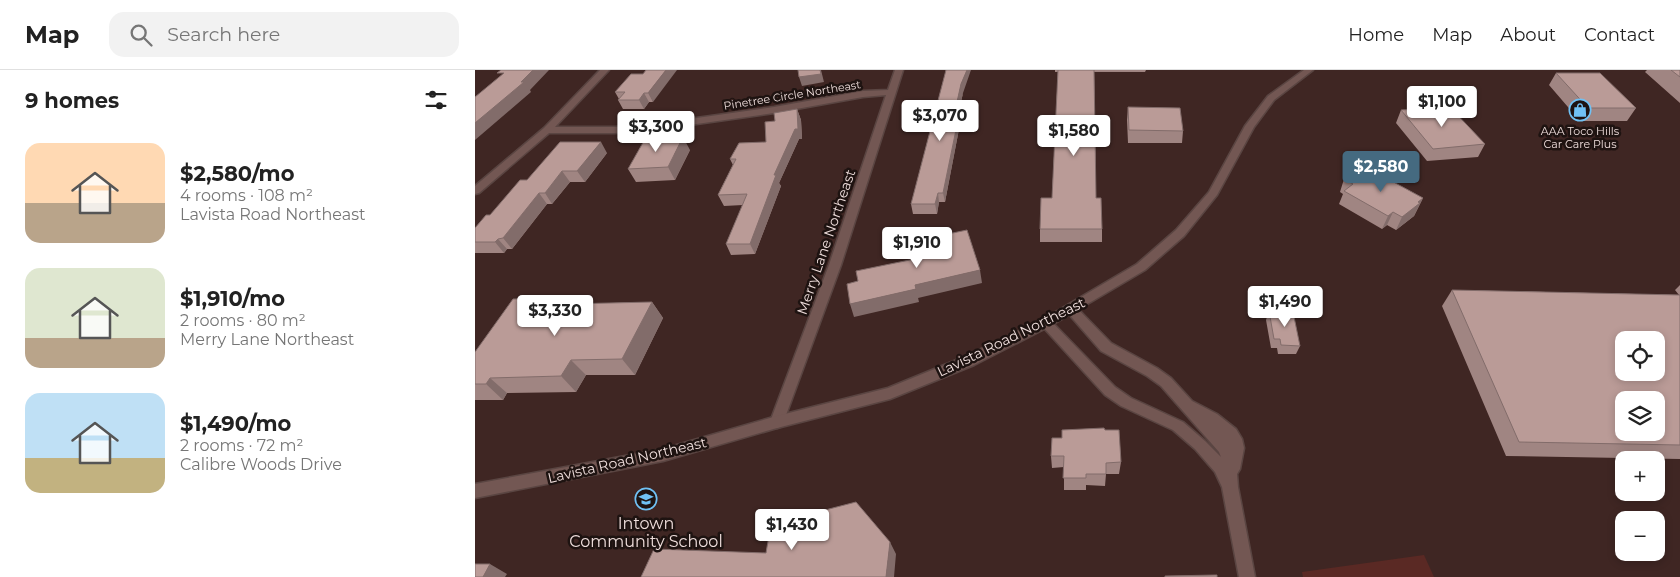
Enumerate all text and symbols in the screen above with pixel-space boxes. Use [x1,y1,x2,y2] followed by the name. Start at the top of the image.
[109,12,459,57] search box
[25,20,79,49] text: Map
[127,21,155,49] icon: search
[167,23,280,46] text: Search here
[1348,24,1404,46] text: Home
[1432,24,1472,46] text: Map
[1500,24,1556,46] text: About
[1584,24,1655,46] text: Contact
[722,77,862,113] street label: Pinetree Circle Northeast
[1401,85,1483,128] pin: $1,100
[422,86,450,114] icon: filters
[25,88,119,113] text: 9 homes
[1418,92,1466,111] text: $1,100
[1568,98,1592,122] shop icon: AAA Toco Hills Car Care Plus
[899,100,981,142] pin: $3,070
[913,106,967,125] text: $3,070
[615,111,697,153] pin: $3,300
[1033,114,1115,157] pin: $1,580
[628,117,684,136] text: $3,300
[1048,121,1100,140] text: $1,580
[1541,124,1620,151] place label: AAA Toco Hills Car Care Plus
[1340,150,1422,193] pin: $2,580
[1354,157,1408,176] text: $2,580
[180,161,294,186] text: $2,580/mo
[65,163,125,223] icon: home
[793,167,859,317] street label: Merry Lane Northeast
[180,186,313,205] text: 4 rooms · 108 m²
[180,205,366,224] text: Lavista Road Northeast
[876,226,958,269] pin: $1,910
[893,233,941,252] text: $1,910
[180,286,285,311] text: $1,910/mo
[1244,286,1326,328] pin: $1,490
[65,288,125,348] icon: home
[1259,292,1311,311] text: $1,490
[934,293,1088,381] street label: Lavista Road Northeast
[514,294,596,337] pin: $3,330
[528,301,582,320] text: $3,330
[180,311,306,330] text: 2 rooms · 80 m²
[180,330,354,349] text: Merry Lane Northeast
[1615,331,1665,561] map controls
[1615,331,1665,381] button: locate
[1615,391,1665,441] button: layers
[180,411,291,436] text: $1,490/mo
[65,413,125,473] icon: home
[546,433,708,487] street label: Lavista Road Northeast
[180,436,303,455] text: 2 rooms · 72 m²
[1615,451,1665,501] button: +
[180,455,342,474] text: Calibre Woods Drive
[634,487,658,511] school or university icon: Intown Community School
[751,508,833,551] pin: $1,430
[1615,511,1665,561] button: −
[569,514,723,551] place label: Intown Community School
[766,515,818,534] text: $1,430

